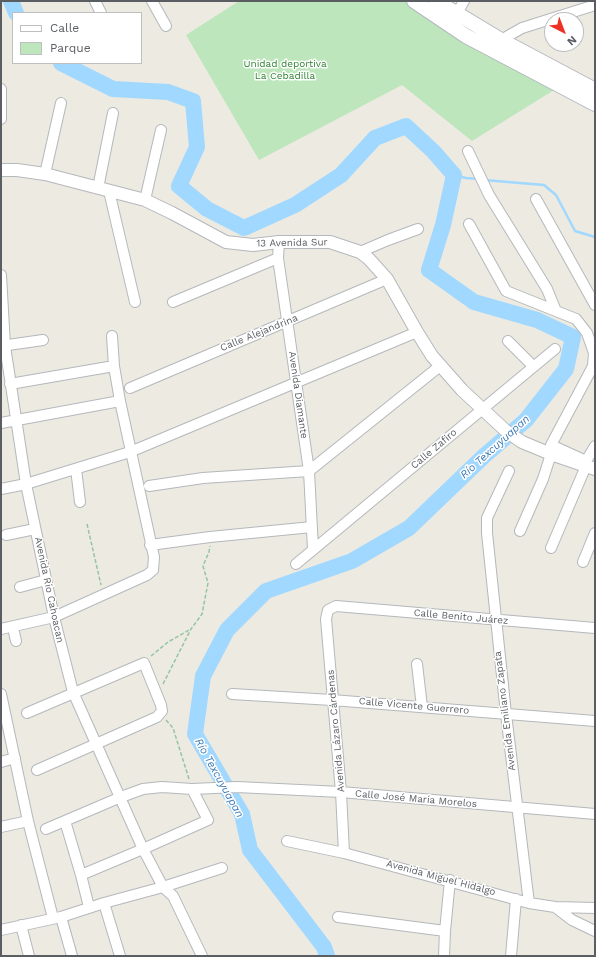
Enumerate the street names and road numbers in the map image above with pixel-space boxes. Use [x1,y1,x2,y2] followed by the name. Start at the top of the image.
[256,236,328,250] street label: 13 Avenida Sur
[218,312,300,354] street label: Calle Alejandrina
[286,351,310,439] street label: Avenida Diamante
[409,426,459,472] street label: Calle Zafiro
[32,536,66,644] street label: Avenida Río Cahoacan
[413,607,509,627] street label: Calle Benito Juárez
[492,650,518,772] street label: Avenida Emiliano Zapata
[325,669,347,793] street label: Avenida Lázaro Cárdenas
[358,695,470,717] street label: Calle Vicente Guerrero
[355,788,477,810] street label: Calle José María Morelos
[385,858,497,898] street label: Avenida Miguel Hidalgo

